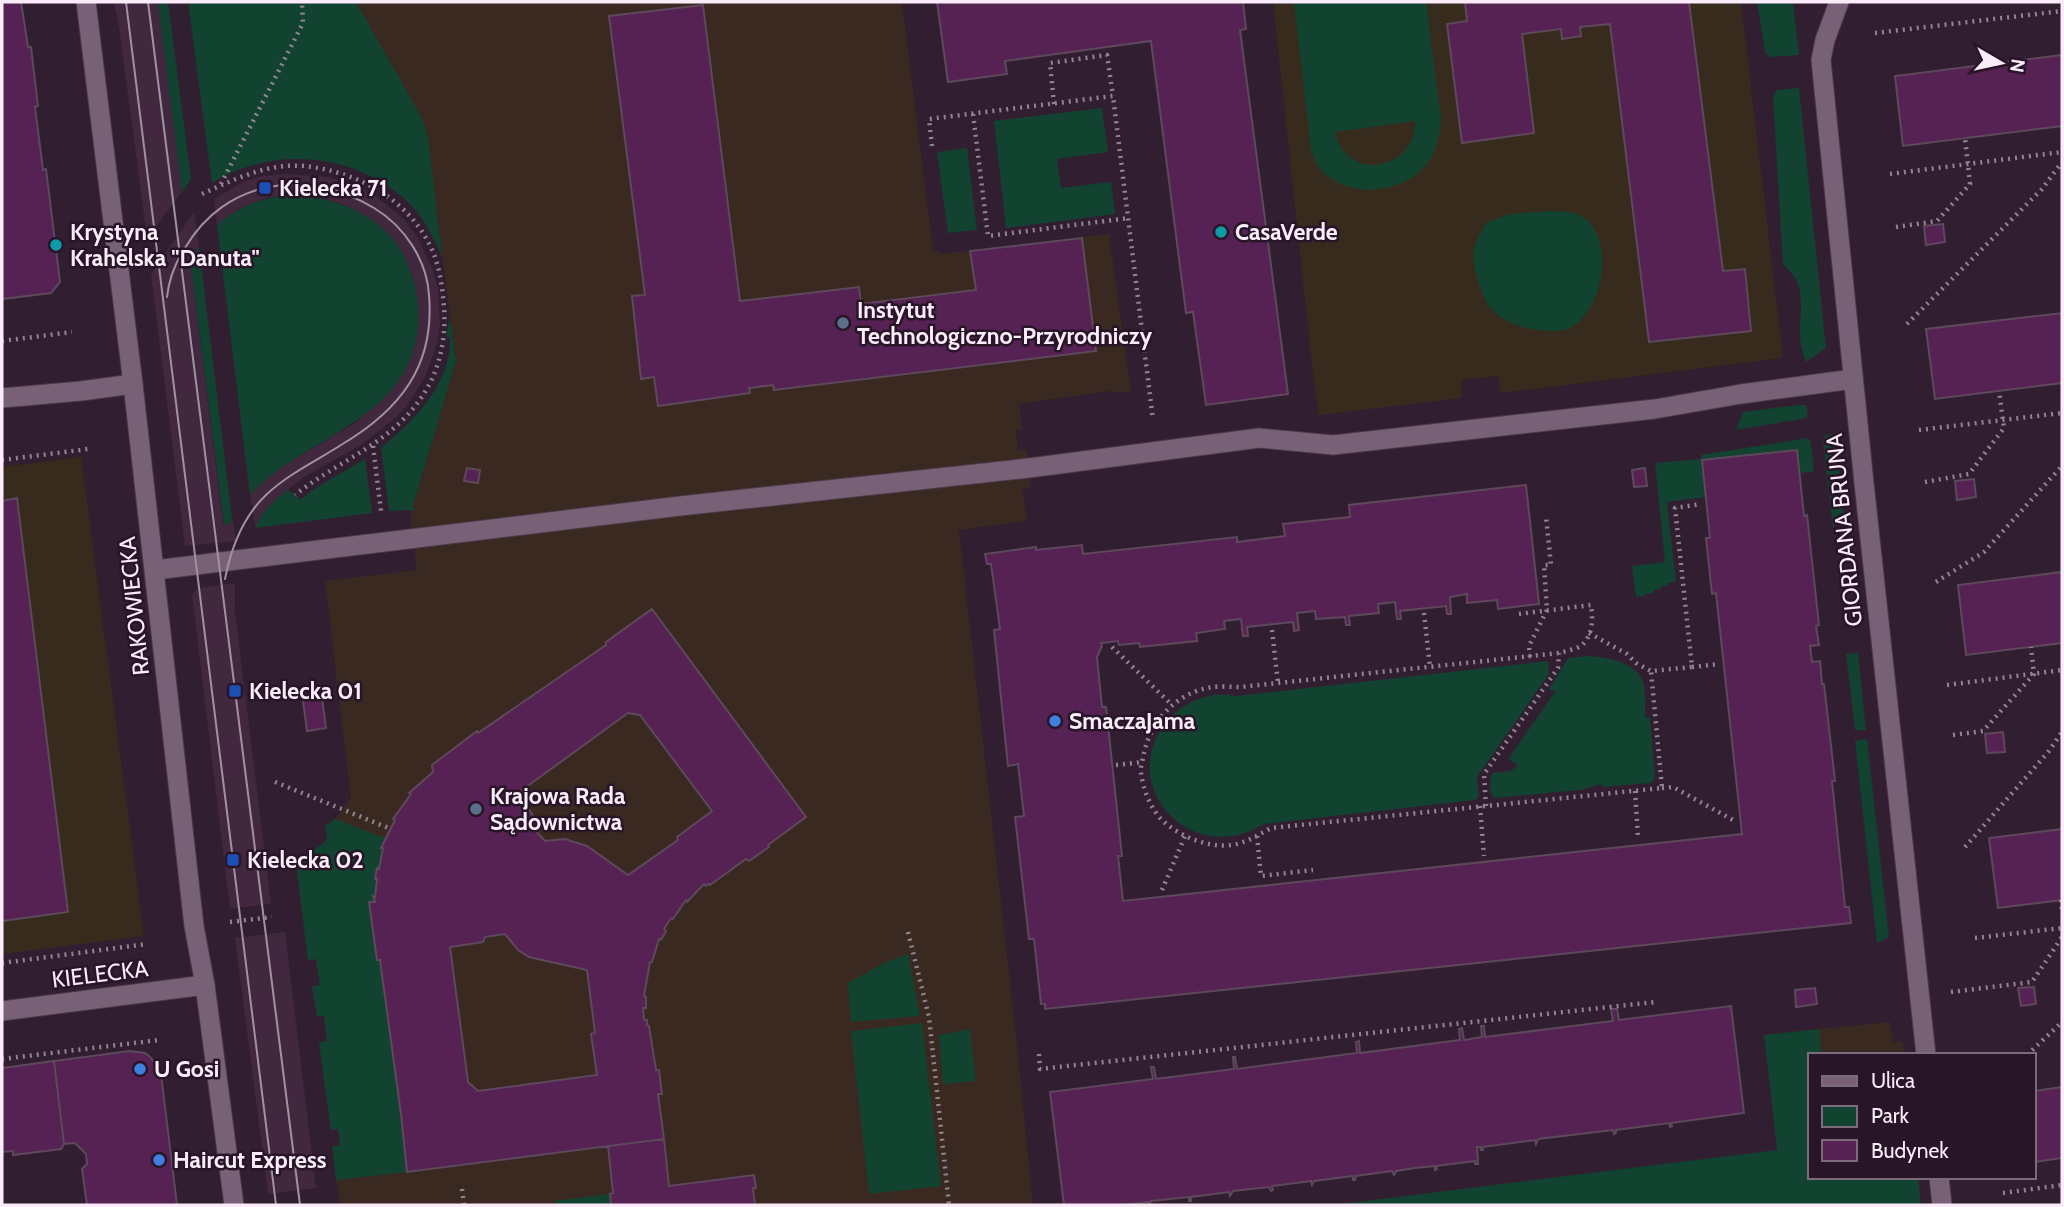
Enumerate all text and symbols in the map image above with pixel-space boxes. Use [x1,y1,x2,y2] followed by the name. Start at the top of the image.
[1966,28,2036,98] north arrow
[2005,57,2030,74] text: N
[279,174,388,202] place label: Kielecka 71
[257,180,273,196] marker: Kielecka 71
[70,218,260,272] place label: Krystyna Krahelska "Danuta"
[1235,218,1338,246] place label: CasaVerde
[1213,224,1229,240] marker: CasaVerde
[48,237,64,253] marker: Krystyna Krahelska "Danuta"
[857,296,1153,350] place label: Instytut Technologiczno-Przyrodniczy
[835,315,851,331] marker: Instytut Technologiczno-Przyrodniczy
[1820,432,1868,628] street label: GIORDANA BRUNA
[113,535,155,677] street label: RAKOWIECKA
[249,677,362,705] place label: Kielecka 01
[227,683,243,699] marker: Kielecka 01
[1069,707,1196,735] place label: SmaczaJama
[1047,713,1063,729] marker: SmaczaJama
[490,782,626,836] place label: Krajowa Rada Sądownictwa
[468,801,484,817] marker: Krajowa Rada Sądownictwa
[247,846,364,874] place label: Kielecka 02
[225,852,241,868] marker: Kielecka 02
[50,954,150,994] street label: KIELECKA
[1808,1053,2036,1179] legend
[154,1055,219,1083] place label: U Gosi
[132,1061,148,1077] marker: U Gosi
[1871,1068,1915,1093] text: Ulica
[1871,1103,1909,1128] text: Park
[1871,1138,1949,1163] text: Budynek
[173,1146,327,1174] place label: Haircut Express
[151,1152,167,1168] marker: Haircut Express

